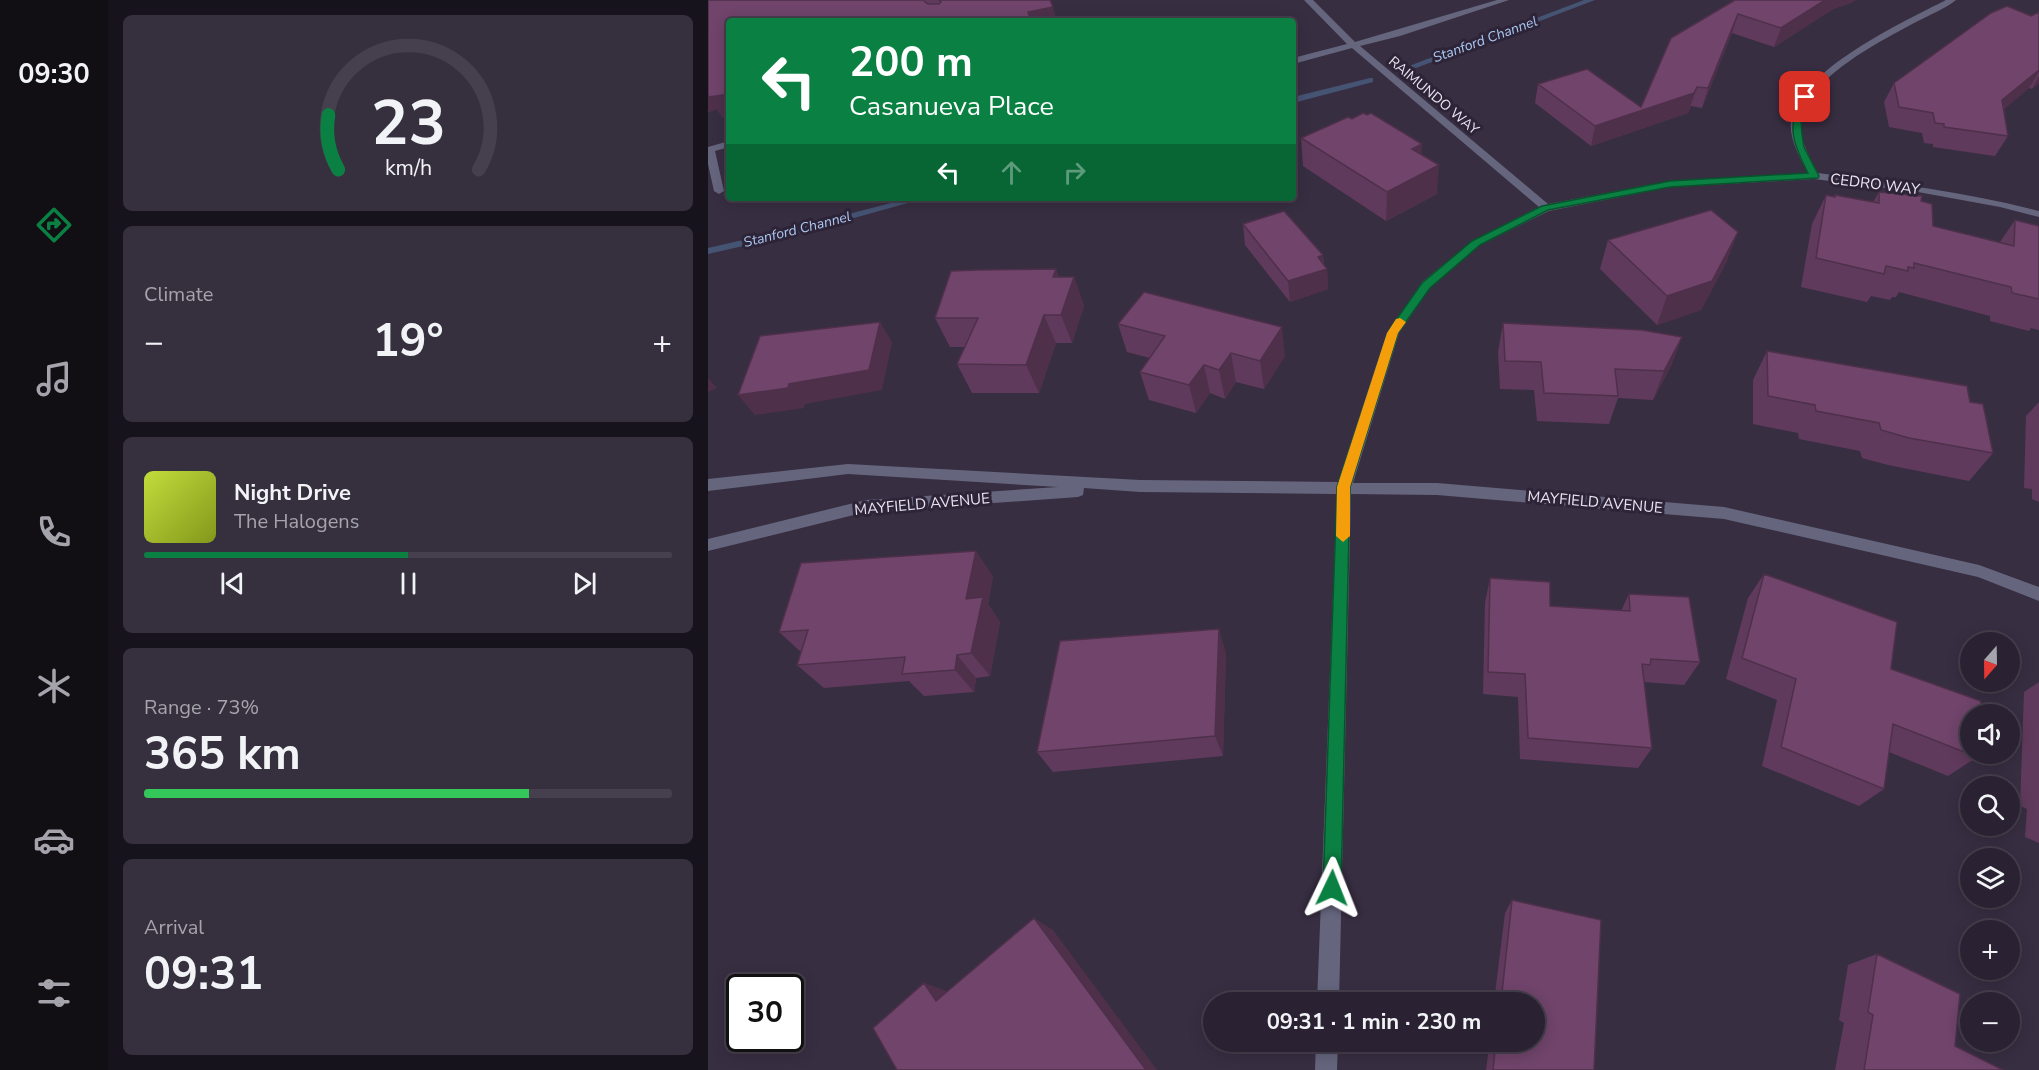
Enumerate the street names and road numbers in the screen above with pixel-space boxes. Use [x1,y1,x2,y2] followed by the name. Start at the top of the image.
[1384,52,1483,139] street label: RAIMUNDO WAY
[1829,169,1922,200] street label: CEDRO WAY
[1526,486,1664,518] street label: MAYFIELD AVENUE
[853,488,991,520] street label: MAYFIELD AVENUE

